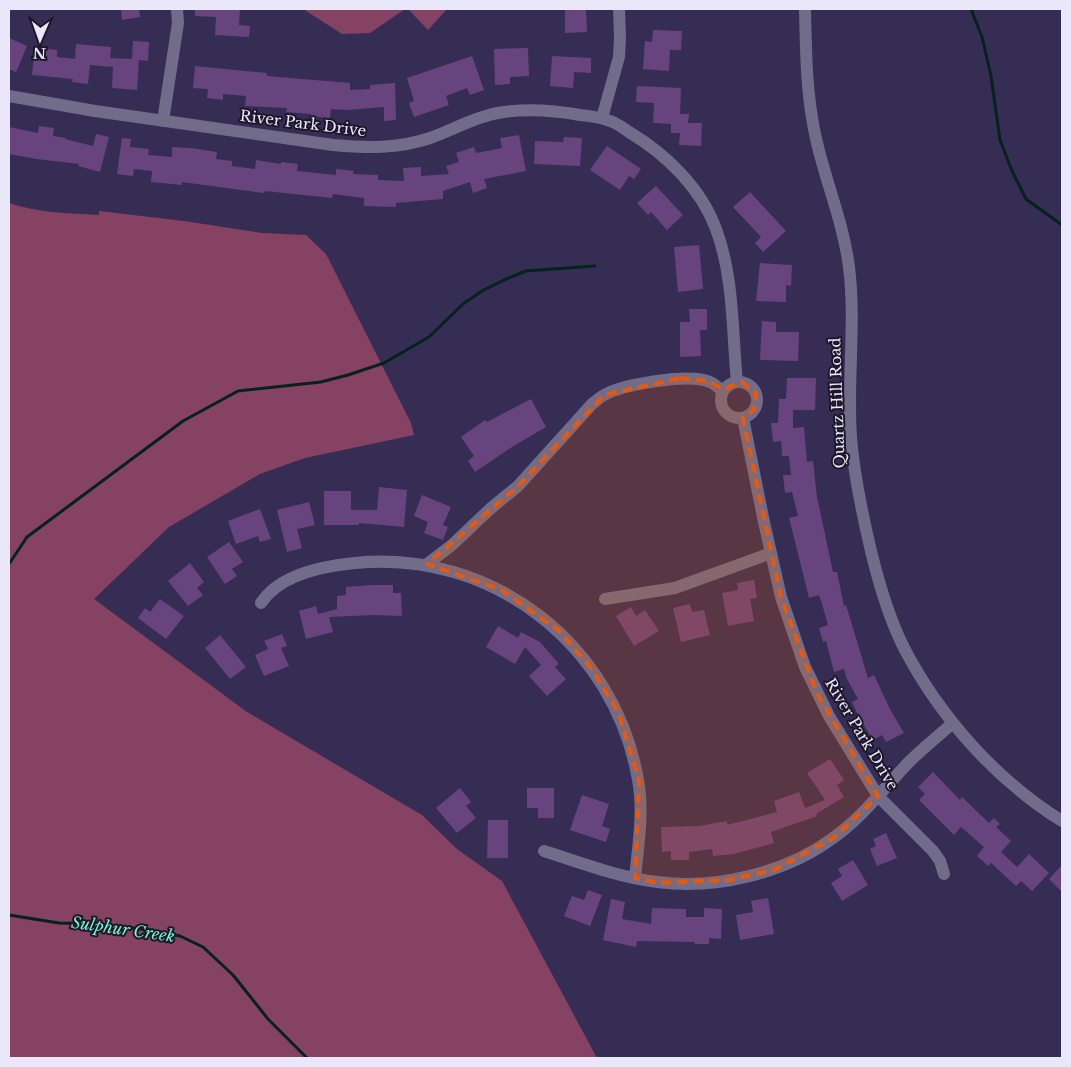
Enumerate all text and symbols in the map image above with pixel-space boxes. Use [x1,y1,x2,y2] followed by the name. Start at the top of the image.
[15,15,65,65] north arrow
[33,44,46,62] text: N
[239,106,367,140] street label: River Park Drive
[825,337,849,469] street label: Quartz Hill Road
[821,675,903,793] street label: River Park Drive
[70,912,176,946] water label: Sulphur Creek

